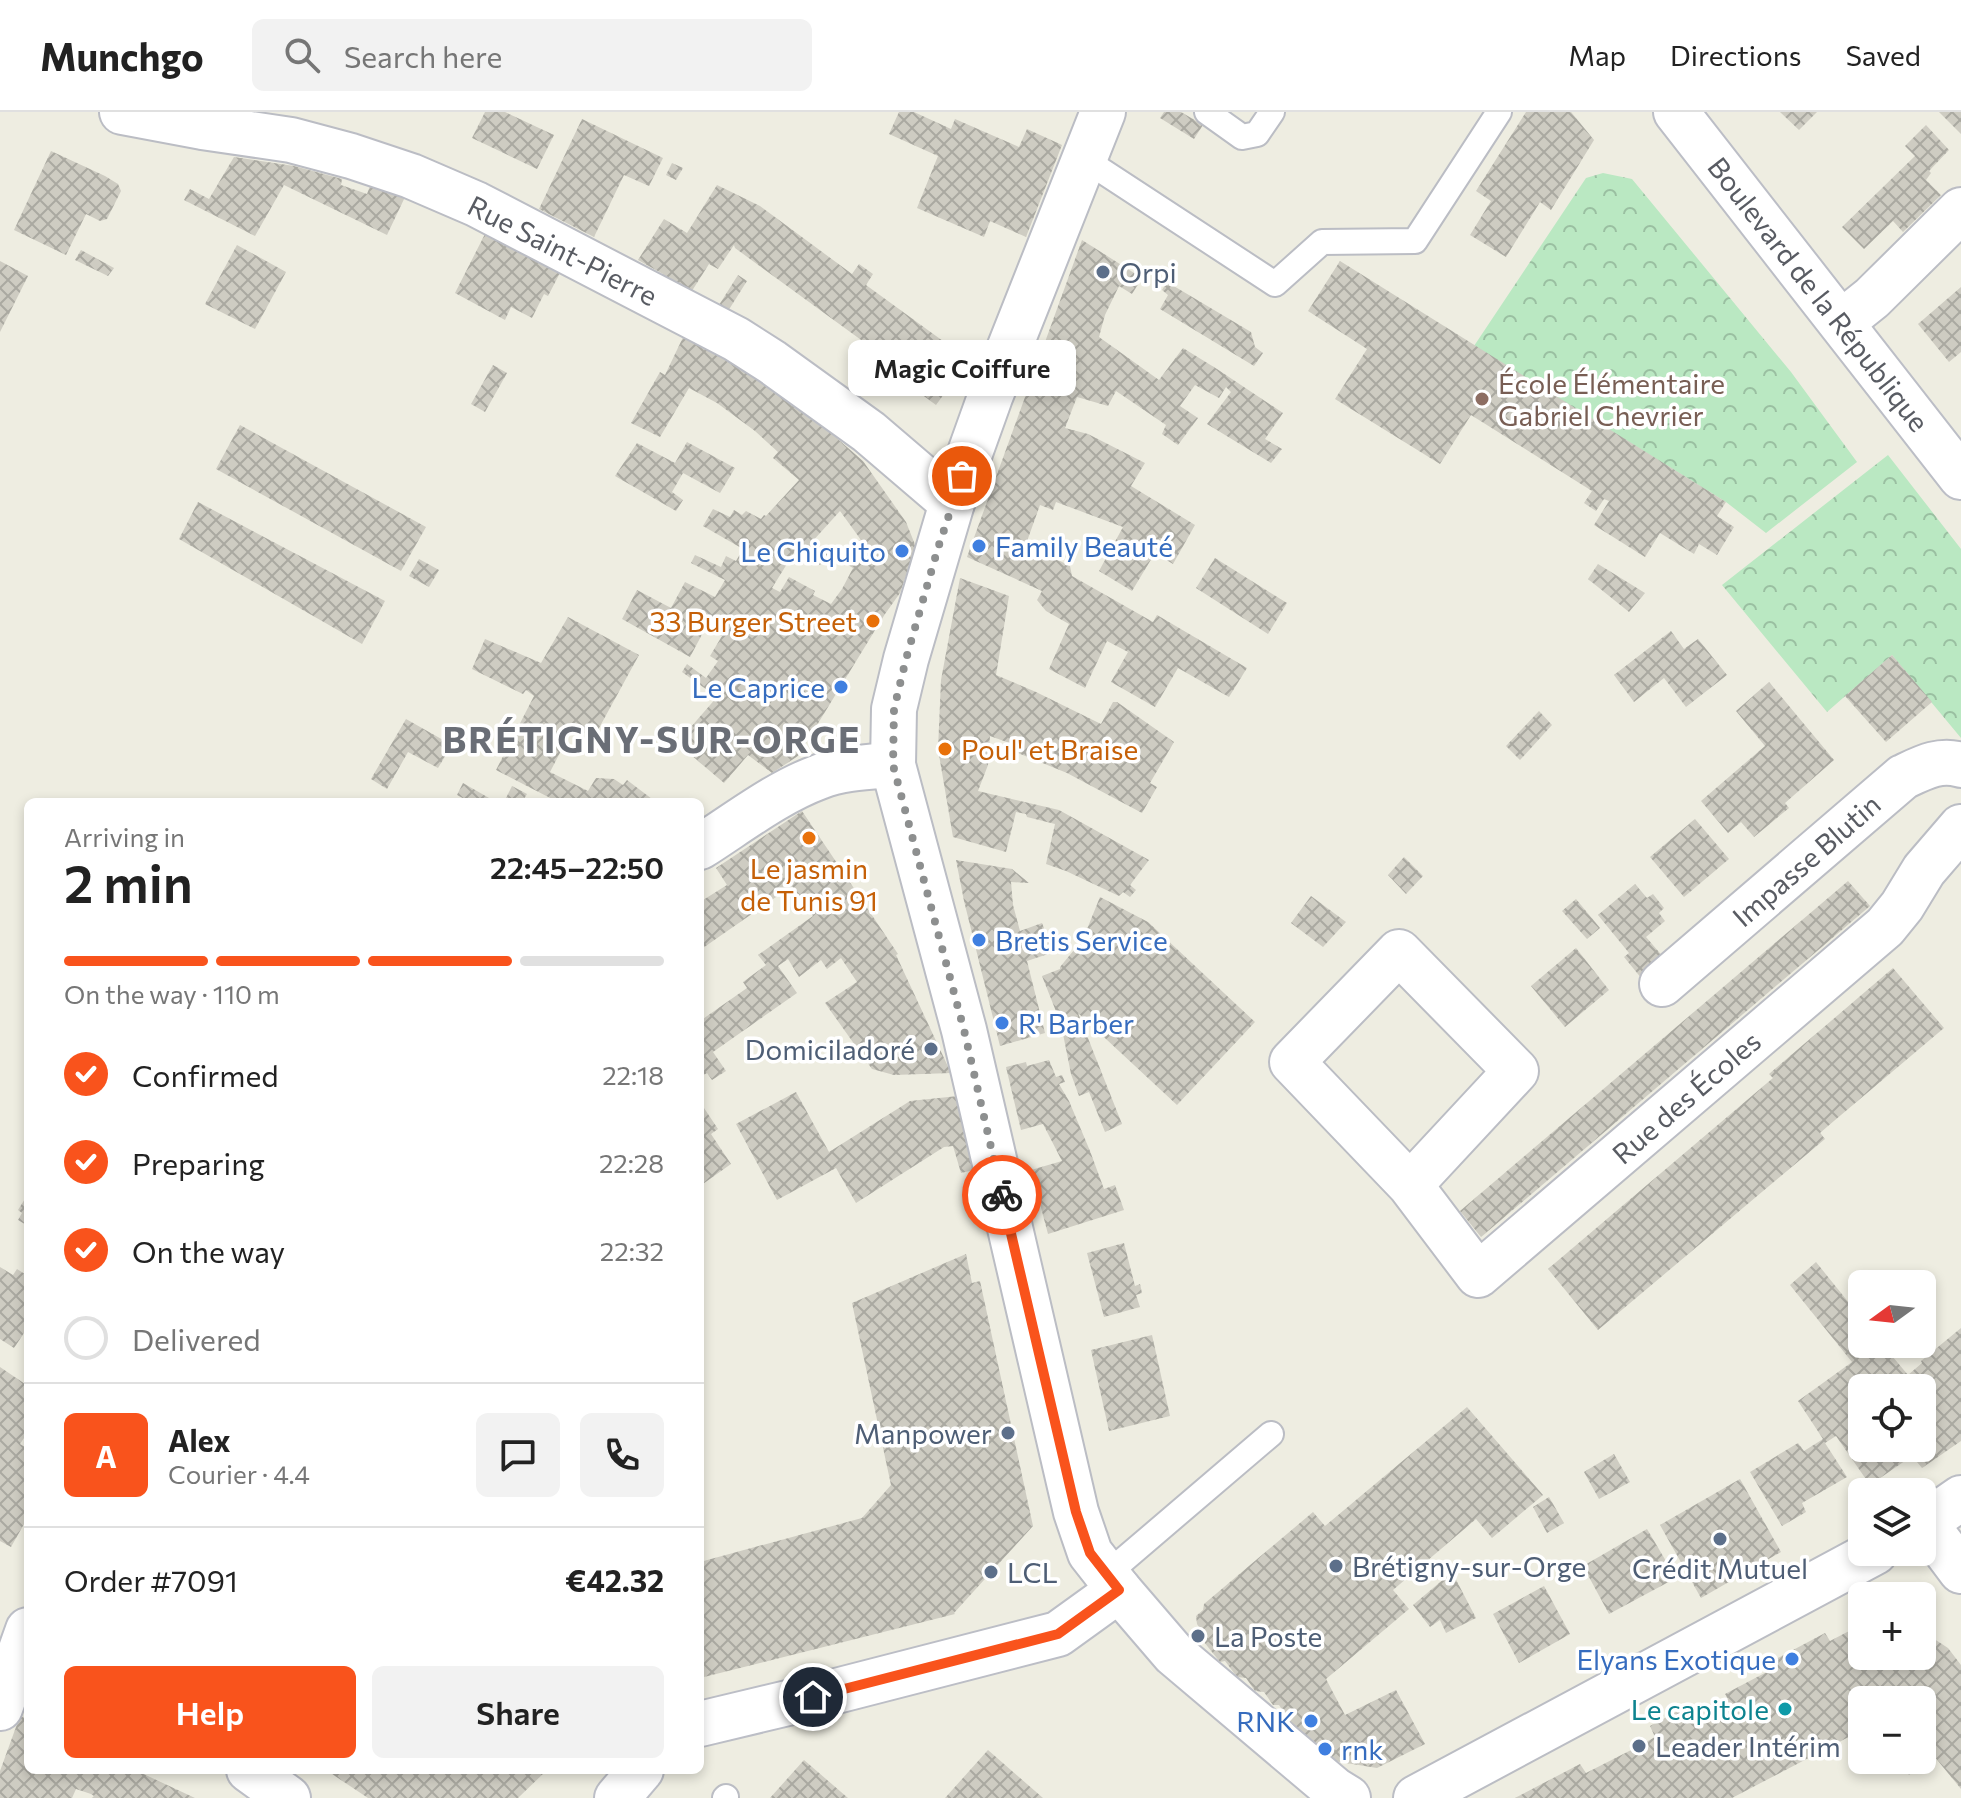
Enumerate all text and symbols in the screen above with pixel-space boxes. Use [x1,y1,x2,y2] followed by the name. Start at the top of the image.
[252,19,812,91] search box
[40,32,204,79] text: Munchgo
[280,33,324,77] icon: search
[344,37,502,74] text: Search here
[1568,38,1626,72] text: Map
[1670,38,1801,72] text: Directions
[1845,38,1921,72] text: Saved
[1701,150,1937,438] street label: Boulevard de la République
[463,188,663,312] street label: Rue Saint-Pierre
[1119,255,1177,289] place label: Orpi
[1094,263,1112,281] marker: Orpi
[848,340,1076,396] callout: Magic Coiffure
[874,352,1050,383] text: Magic Coiffure
[1498,366,1725,432] place label: École Élémentaire Gabriel Chevrier
[1473,390,1491,408] marker: École Élémentaire Gabriel Chevrier
[928,442,996,510] pin
[940,454,984,498] icon: bag
[995,529,1173,563] place label: Family Beauté
[740,534,886,568] place label: Le Chiquito
[970,537,988,555] marker: Family Beauté
[893,542,911,560] marker: Le Chiquito
[650,604,857,638] place label: 33 Burger Street
[864,612,882,630] marker: 33 Burger Street
[691,670,825,704] place label: Le Caprice
[832,678,850,696] marker: Le Caprice
[443,716,861,760] district label: BRÉTIGNY-SUR-ORGE
[961,732,1138,766] place label: Poul' et Braise
[936,740,954,758] marker: Poul' et Braise
[1725,787,1887,933] street label: Impasse Blutin
[64,821,185,852] text: Arriving in
[800,829,818,847] marker: Le jasmin de Tunis 91
[490,848,664,885] text: 22:45–22:50
[64,850,193,914] text: 2 min
[740,851,878,917] place label: Le jasmin de Tunis 91
[995,923,1168,957] place label: Bretis Service
[970,931,988,949] marker: Bretis Service
[64,978,280,1009] text: On the way · 110 m
[1018,1006,1134,1040] place label: R' Barber
[993,1014,1011,1032] marker: R' Barber
[1605,1023,1767,1171] street label: Rue des Écoles
[745,1032,915,1066] place label: Domiciladoré
[922,1040,940,1058] marker: Domiciladoré
[64,1052,108,1096] icon: check
[132,1056,279,1093] text: Confirmed
[602,1059,664,1090] text: 22:18
[64,1140,108,1184] icon: check
[132,1144,265,1181] text: Preparing
[599,1147,664,1178] text: 22:28
[962,1155,1042,1235] courier
[980,1173,1024,1217] icon: bike
[64,1228,108,1272] icon: check
[132,1232,285,1269] text: On the way
[600,1235,664,1266] text: 22:32
[1848,1270,1936,1358] north arrow
[1848,1270,1936,1774] map controls
[132,1320,261,1357] text: Delivered
[1848,1374,1936,1462] button: locate
[476,1413,560,1497] button: chat
[580,1413,664,1497] button: phone
[854,1416,992,1450] place label: Manpower
[168,1421,231,1458] text: Alex
[999,1424,1017,1442] marker: Manpower
[95,1437,117,1474] text: A
[168,1458,310,1489] text: Courier · 4.4
[1848,1478,1936,1566] button: layers
[1711,1530,1729,1548] marker: Crédit Mutuel
[1352,1549,1586,1583] place label: Brétigny-sur-Orge
[1632,1551,1808,1585] place label: Crédit Mutuel
[1007,1555,1058,1589] place label: LCL
[1327,1557,1345,1575] marker: Brétigny-sur-Orge
[64,1561,238,1598] text: Order #7091
[565,1561,664,1598] text: €42.32
[982,1563,1000,1581] marker: LCL
[1848,1582,1936,1670] button: +
[1214,1619,1322,1653] place label: La Poste
[1189,1627,1207,1645] marker: La Poste
[1576,1642,1776,1676] place label: Elyans Exotique
[1783,1650,1801,1668] marker: Elyans Exotique
[779,1663,847,1731] pin
[64,1666,356,1758] button: Help
[372,1666,664,1758] button: Share
[791,1675,835,1719] icon: home
[1848,1686,1936,1774] button: −
[1631,1692,1769,1726] place label: Le capitole
[1776,1700,1794,1718] marker: Le capitole
[1236,1704,1295,1738] place label: RNK
[1302,1712,1320,1730] marker: RNK
[1655,1729,1841,1763] place label: Leader Intérim
[1341,1732,1383,1766] place label: rnk
[1630,1737,1648,1755] marker: Leader Intérim
[1316,1740,1334,1758] marker: rnk

